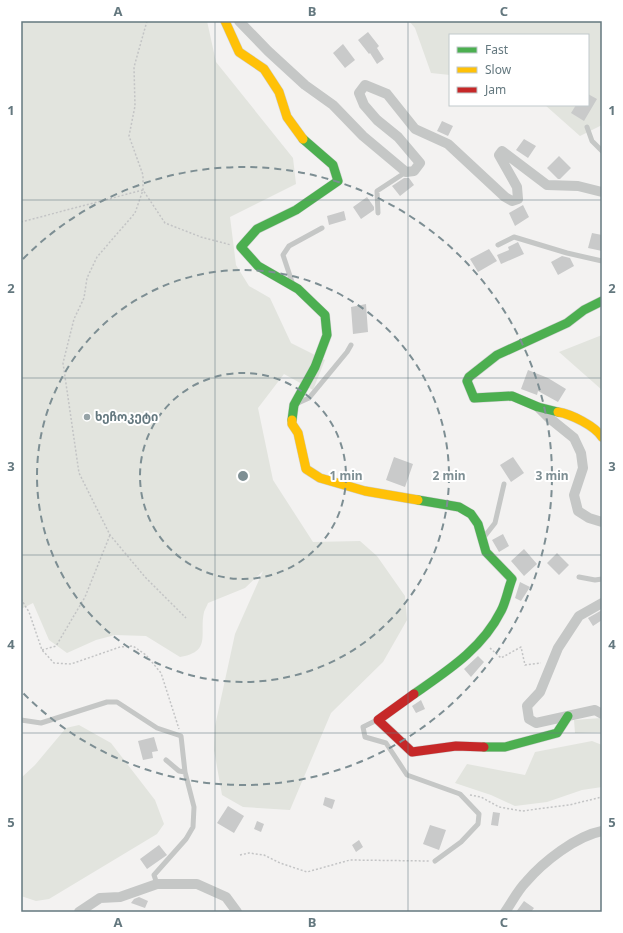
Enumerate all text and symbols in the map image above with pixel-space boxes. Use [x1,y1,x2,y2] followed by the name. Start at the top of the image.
[114,2,123,20] text: A
[308,2,316,20] text: B
[500,2,508,20] text: C
[449,34,589,106] legend
[485,41,509,58] text: Fast
[485,61,512,78] text: Slow
[484,81,506,98] text: Jam
[7,101,15,119] text: 1
[608,101,616,119] text: 1
[7,279,15,297] text: 2
[608,279,616,297] text: 2
[95,408,158,425] place label: ხეჩოკეტი
[82,412,92,422] marker: ხეჩოკეტი
[7,457,15,475] text: 3
[608,457,616,475] text: 3
[329,467,363,484] text: 1 min
[432,467,466,484] text: 2 min
[535,467,569,484] text: 3 min
[236,469,250,483] centre of rings
[7,635,15,653] text: 4
[608,635,616,653] text: 4
[7,813,15,831] text: 5
[608,813,616,831] text: 5
[114,913,123,931] text: A
[308,913,316,931] text: B
[500,913,508,931] text: C

